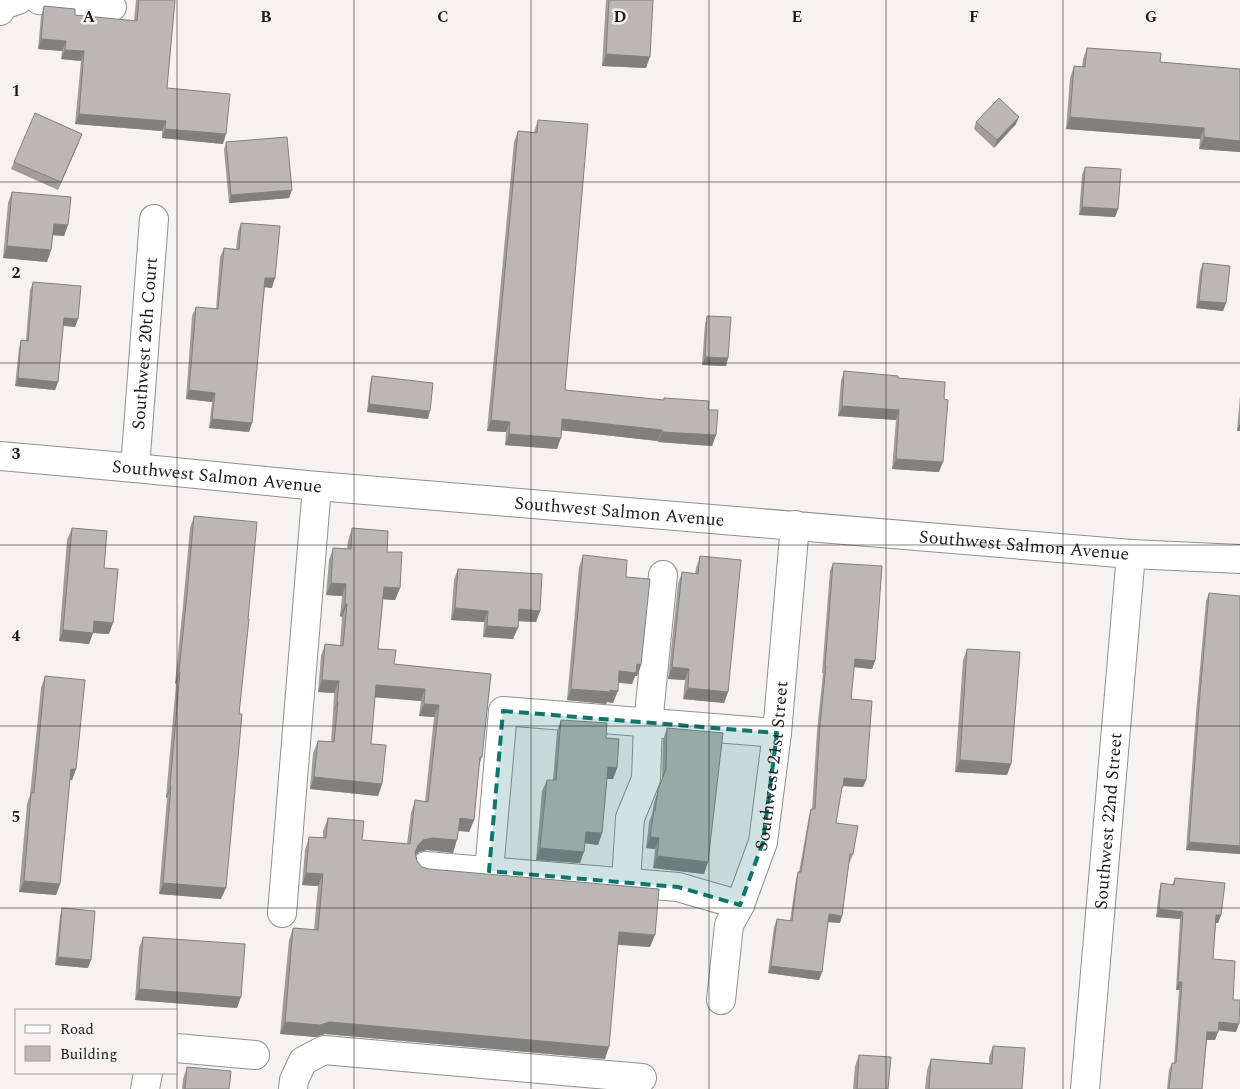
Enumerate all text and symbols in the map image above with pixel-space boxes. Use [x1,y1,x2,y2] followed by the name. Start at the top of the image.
[83,5,96,29] text: A
[260,5,272,29] text: B
[437,5,449,29] text: C
[614,5,627,29] text: D
[792,5,802,29] text: E
[969,5,979,29] text: F
[1145,5,1157,29] text: G
[12,79,20,103] text: 1
[124,256,165,431] street label: Southwest 20th Court
[12,261,21,285] text: 2
[12,442,21,466] text: 3
[111,453,323,500] street label: Southwest Salmon Avenue
[513,489,726,533] street label: Southwest Salmon Avenue
[918,523,1130,567] street label: Southwest Salmon Avenue
[12,624,21,648] text: 4
[747,680,795,855] street label: Southwest 21st Street
[1087,731,1129,911] street label: Southwest 22nd Street
[12,805,20,829] text: 5
[15,1009,178,1074] legend
[60,1018,94,1041] text: Road
[60,1043,117,1066] text: Building

